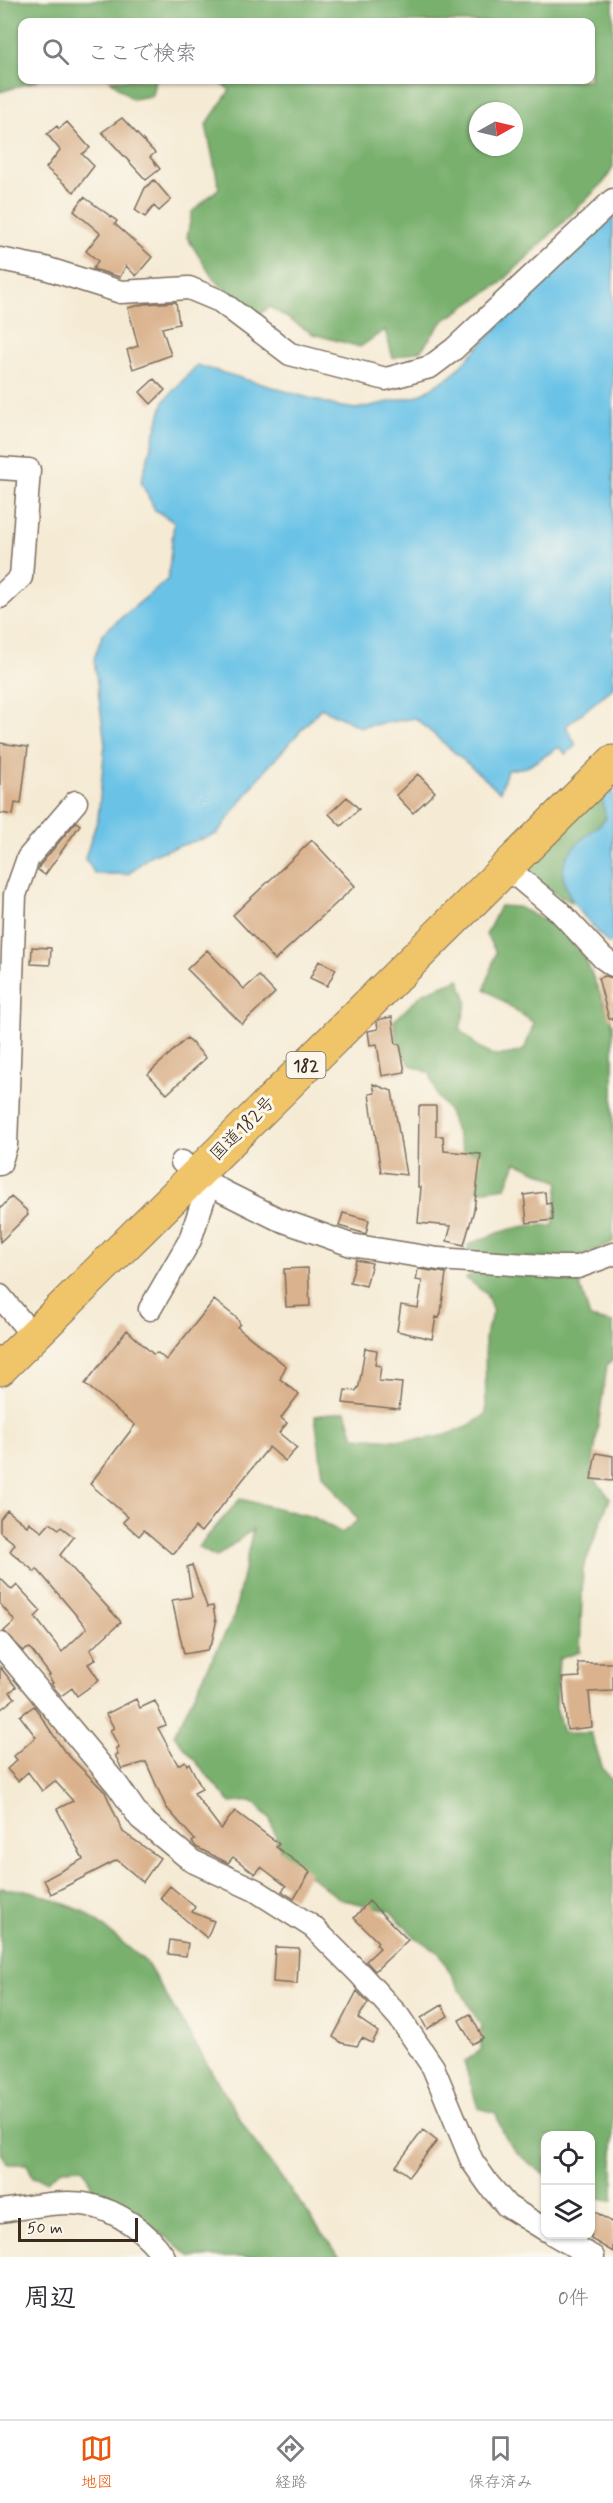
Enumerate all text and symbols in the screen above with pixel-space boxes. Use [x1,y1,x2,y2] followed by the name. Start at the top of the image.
[18,18,595,84] search box
[39,35,72,68] icon: search
[87,40,197,68] text: ここで検索
[469,102,523,156] north arrow
[286,1052,326,1078] road number: 182
[205,1091,280,1166] street label: 国道182号
[541,2131,595,2239] map controls
[541,2131,595,2185] button: locate
[541,2185,595,2239] button: layers
[18,2215,138,2242] scale bar
[27,2218,63,2239] text: 50 m
[24,2282,76,2316] text: 周辺
[558,2285,589,2312] text: 0件
[80,2432,113,2493] tab: 地図
[274,2432,307,2493] tab: 経路
[468,2432,532,2493] tab: 保存済み

